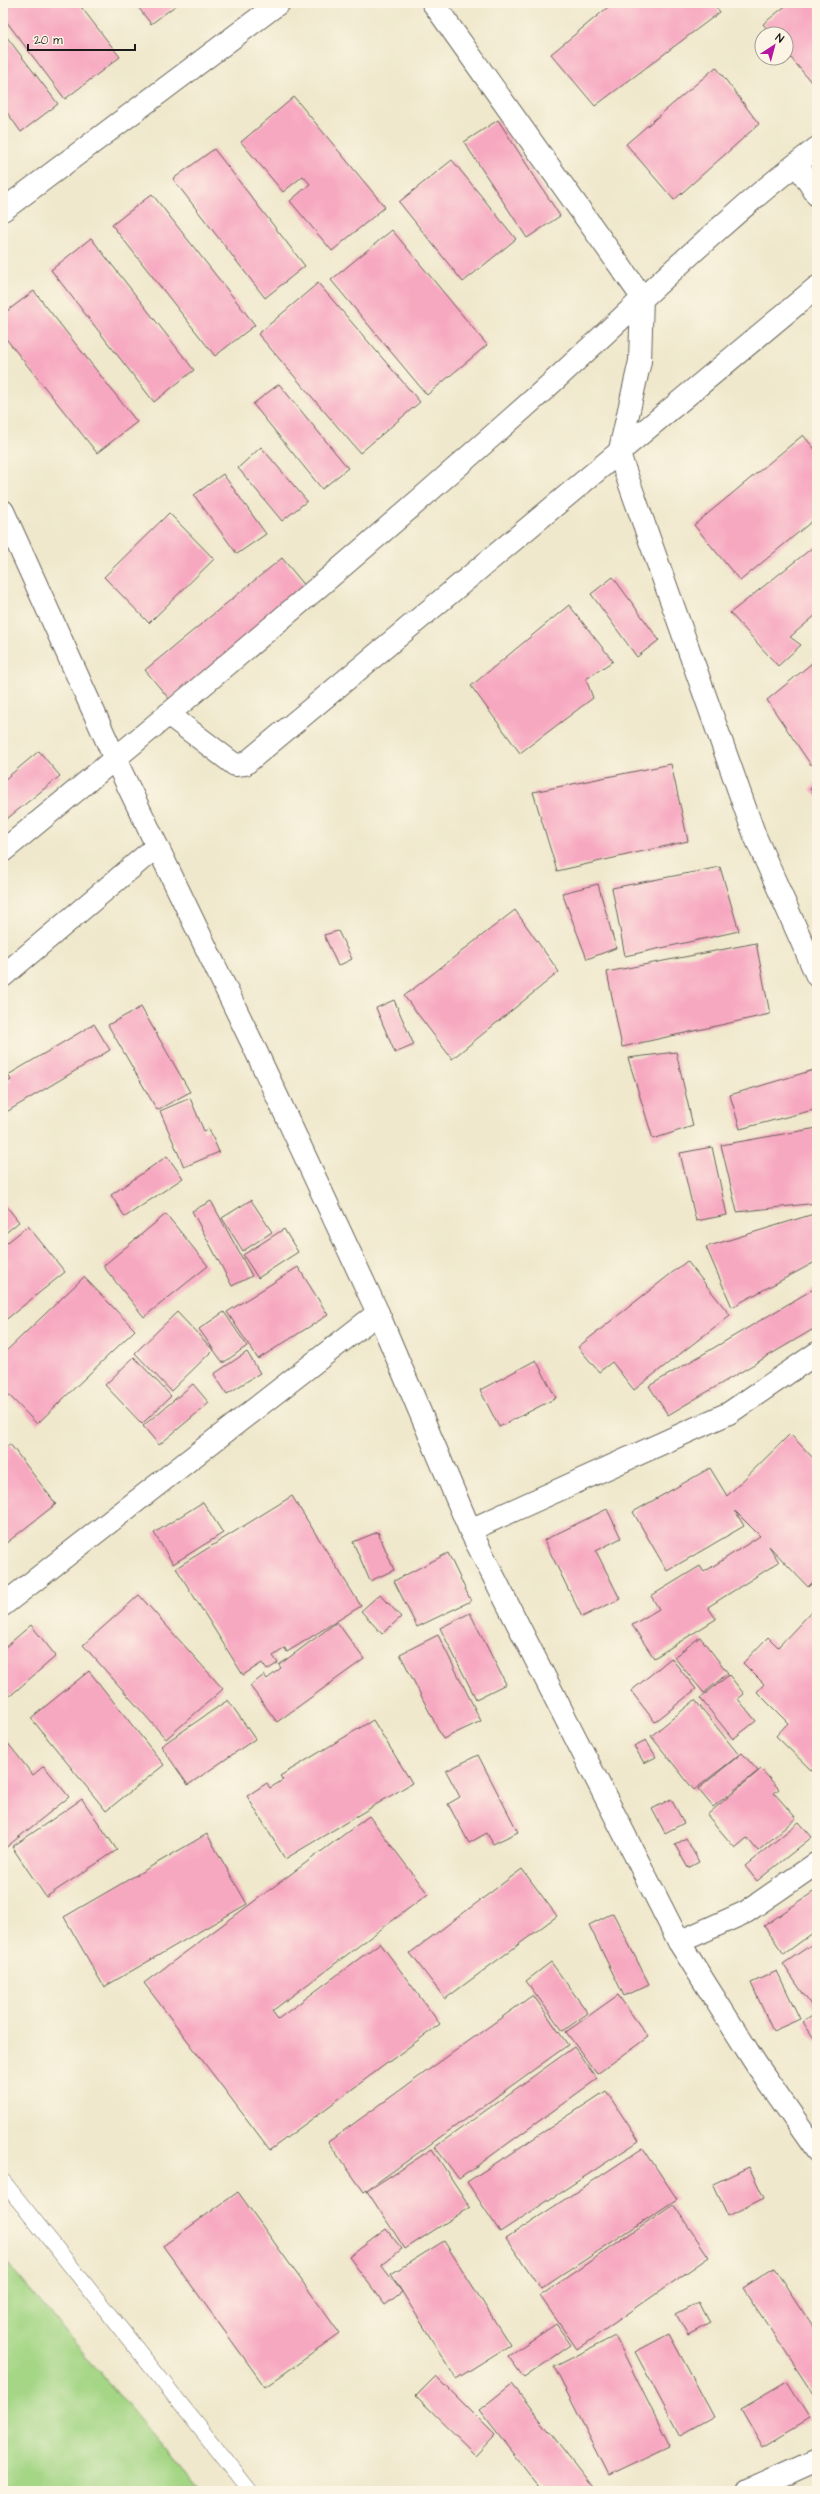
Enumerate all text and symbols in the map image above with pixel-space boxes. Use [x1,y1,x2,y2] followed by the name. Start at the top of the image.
[28,26,135,52] scale bar
[754,26,794,66] north arrow
[772,30,787,46] text: N
[34,32,63,49] text: 20 m

